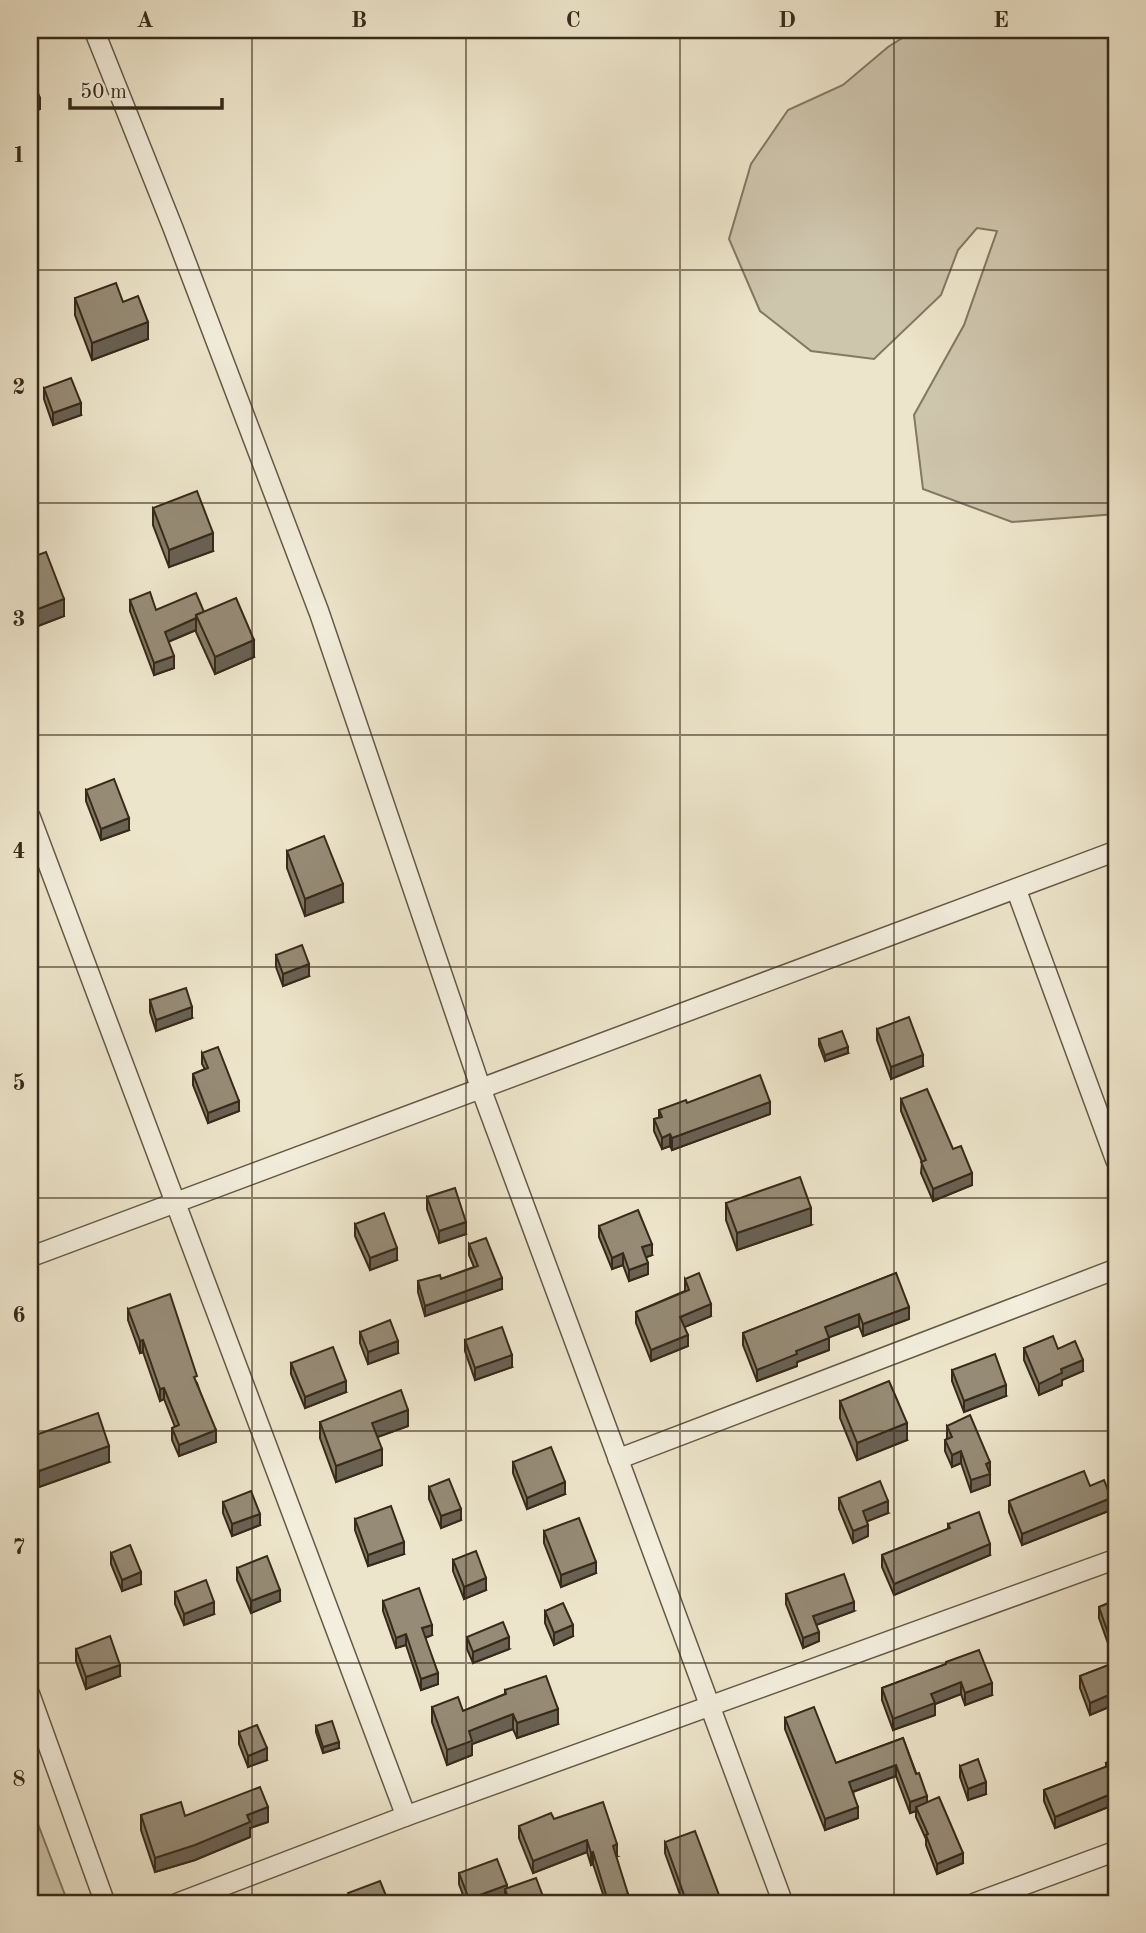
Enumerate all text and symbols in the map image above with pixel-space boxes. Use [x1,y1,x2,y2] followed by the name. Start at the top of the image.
[136,9,154,32] text: A
[351,9,367,32] text: B
[565,9,581,32] text: C
[778,9,796,32] text: D
[993,9,1009,32] text: E
[70,66,222,110] scale bar
[80,82,127,103] text: 50 m
[12,144,26,167] text: 1
[12,376,26,399] text: 2
[12,608,26,631] text: 3
[12,840,26,863] text: 4
[12,1072,26,1095] text: 5
[12,1304,26,1327] text: 6
[12,1536,26,1559] text: 7
[12,1768,26,1791] text: 8

